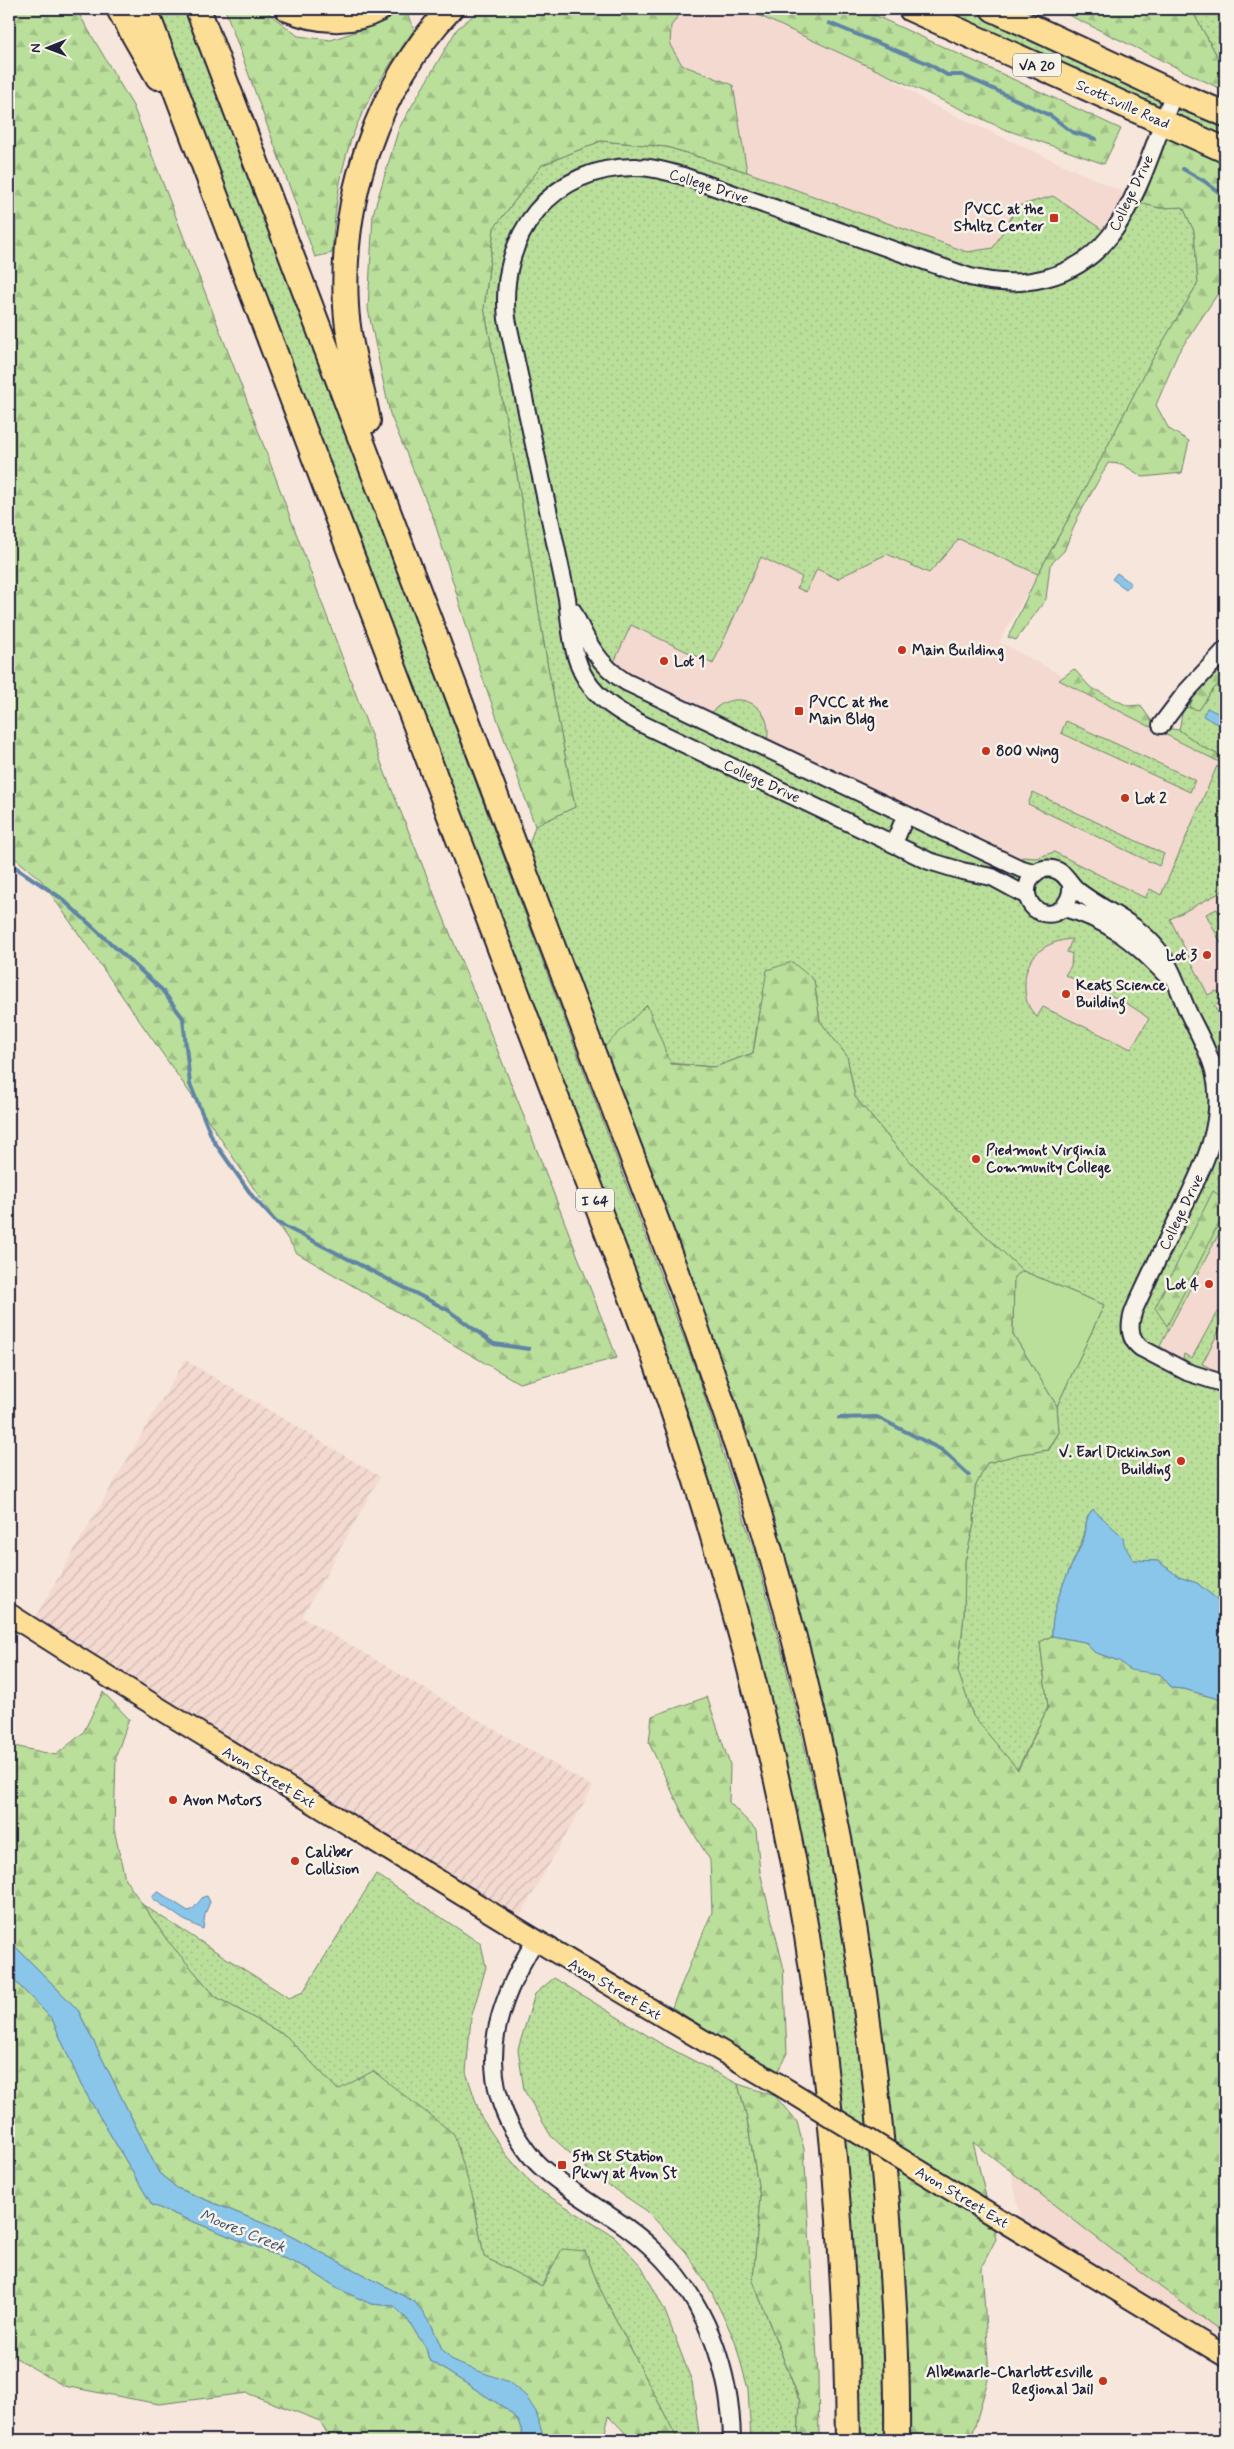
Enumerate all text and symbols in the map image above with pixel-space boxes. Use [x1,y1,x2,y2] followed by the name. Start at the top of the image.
[22,22,72,72] north arrow
[27,43,45,53] text: N
[1013,54,1061,76] road number: VA 20
[1073,75,1173,135] street label: Scottsville Road
[1105,152,1159,235] street label: College Drive
[666,165,751,209] street label: College Drive
[954,200,1045,237] place label: PVCC at the Stultz Center
[1048,212,1060,224] marker: PVCC at the Stultz Center
[912,641,1005,662] place label: Main Building
[896,644,908,656] marker: Main Building
[674,652,705,672] place label: Lot 1
[658,655,670,667] marker: Lot 1
[809,693,889,732] place label: PVCC at the Main Bldg
[793,705,805,717] marker: PVCC at the Main Bldg
[996,742,1059,764] place label: 800 Wing
[980,745,992,757] marker: 800 Wing
[720,755,803,808] street label: College Drive
[1135,789,1167,809] place label: Lot 2
[1119,792,1131,804] marker: Lot 2
[1166,946,1197,966] place label: Lot 3
[1201,949,1213,961] marker: Lot 3
[1076,976,1166,1015] place label: Keats Science Building
[1060,988,1072,1000] marker: Keats Science Building
[986,1141,1111,1179] place label: Piedmont Virginia Community College
[970,1153,982,1165] marker: Piedmont Virginia Community College
[1155,1171,1209,1254] street label: College Drive
[576,1188,614,1212] road number: I 64
[1166,1275,1199,1295] place label: Lot 4
[1203,1278,1215,1290] marker: Lot 4
[1059,1443,1171,1482] place label: V. Earl Dickinson Building
[1175,1455,1187,1467] marker: V. Earl Dickinson Building
[218,1742,319,1814] street label: Avon Street Ext
[183,1791,262,1811] place label: Avon Motors
[167,1794,179,1806] marker: Avon Motors
[305,1843,359,1880] place label: Caliber Collision
[289,1855,301,1867] marker: Caliber Collision
[564,1954,665,2026] street label: Avon Street Ext
[572,2147,677,2184] place label: 5th St Station Pkwy at Avon St
[556,2159,568,2171] marker: 5th St Station Pkwy at Avon St
[911,2162,1012,2234] street label: Avon Street Ext
[196,2205,288,2258] water label: Moores Creek
[926,2363,1093,2402] place label: Albemarle-Charlottesville Regional Jail
[1097,2375,1109,2387] marker: Albemarle-Charlottesville Regional Jail

